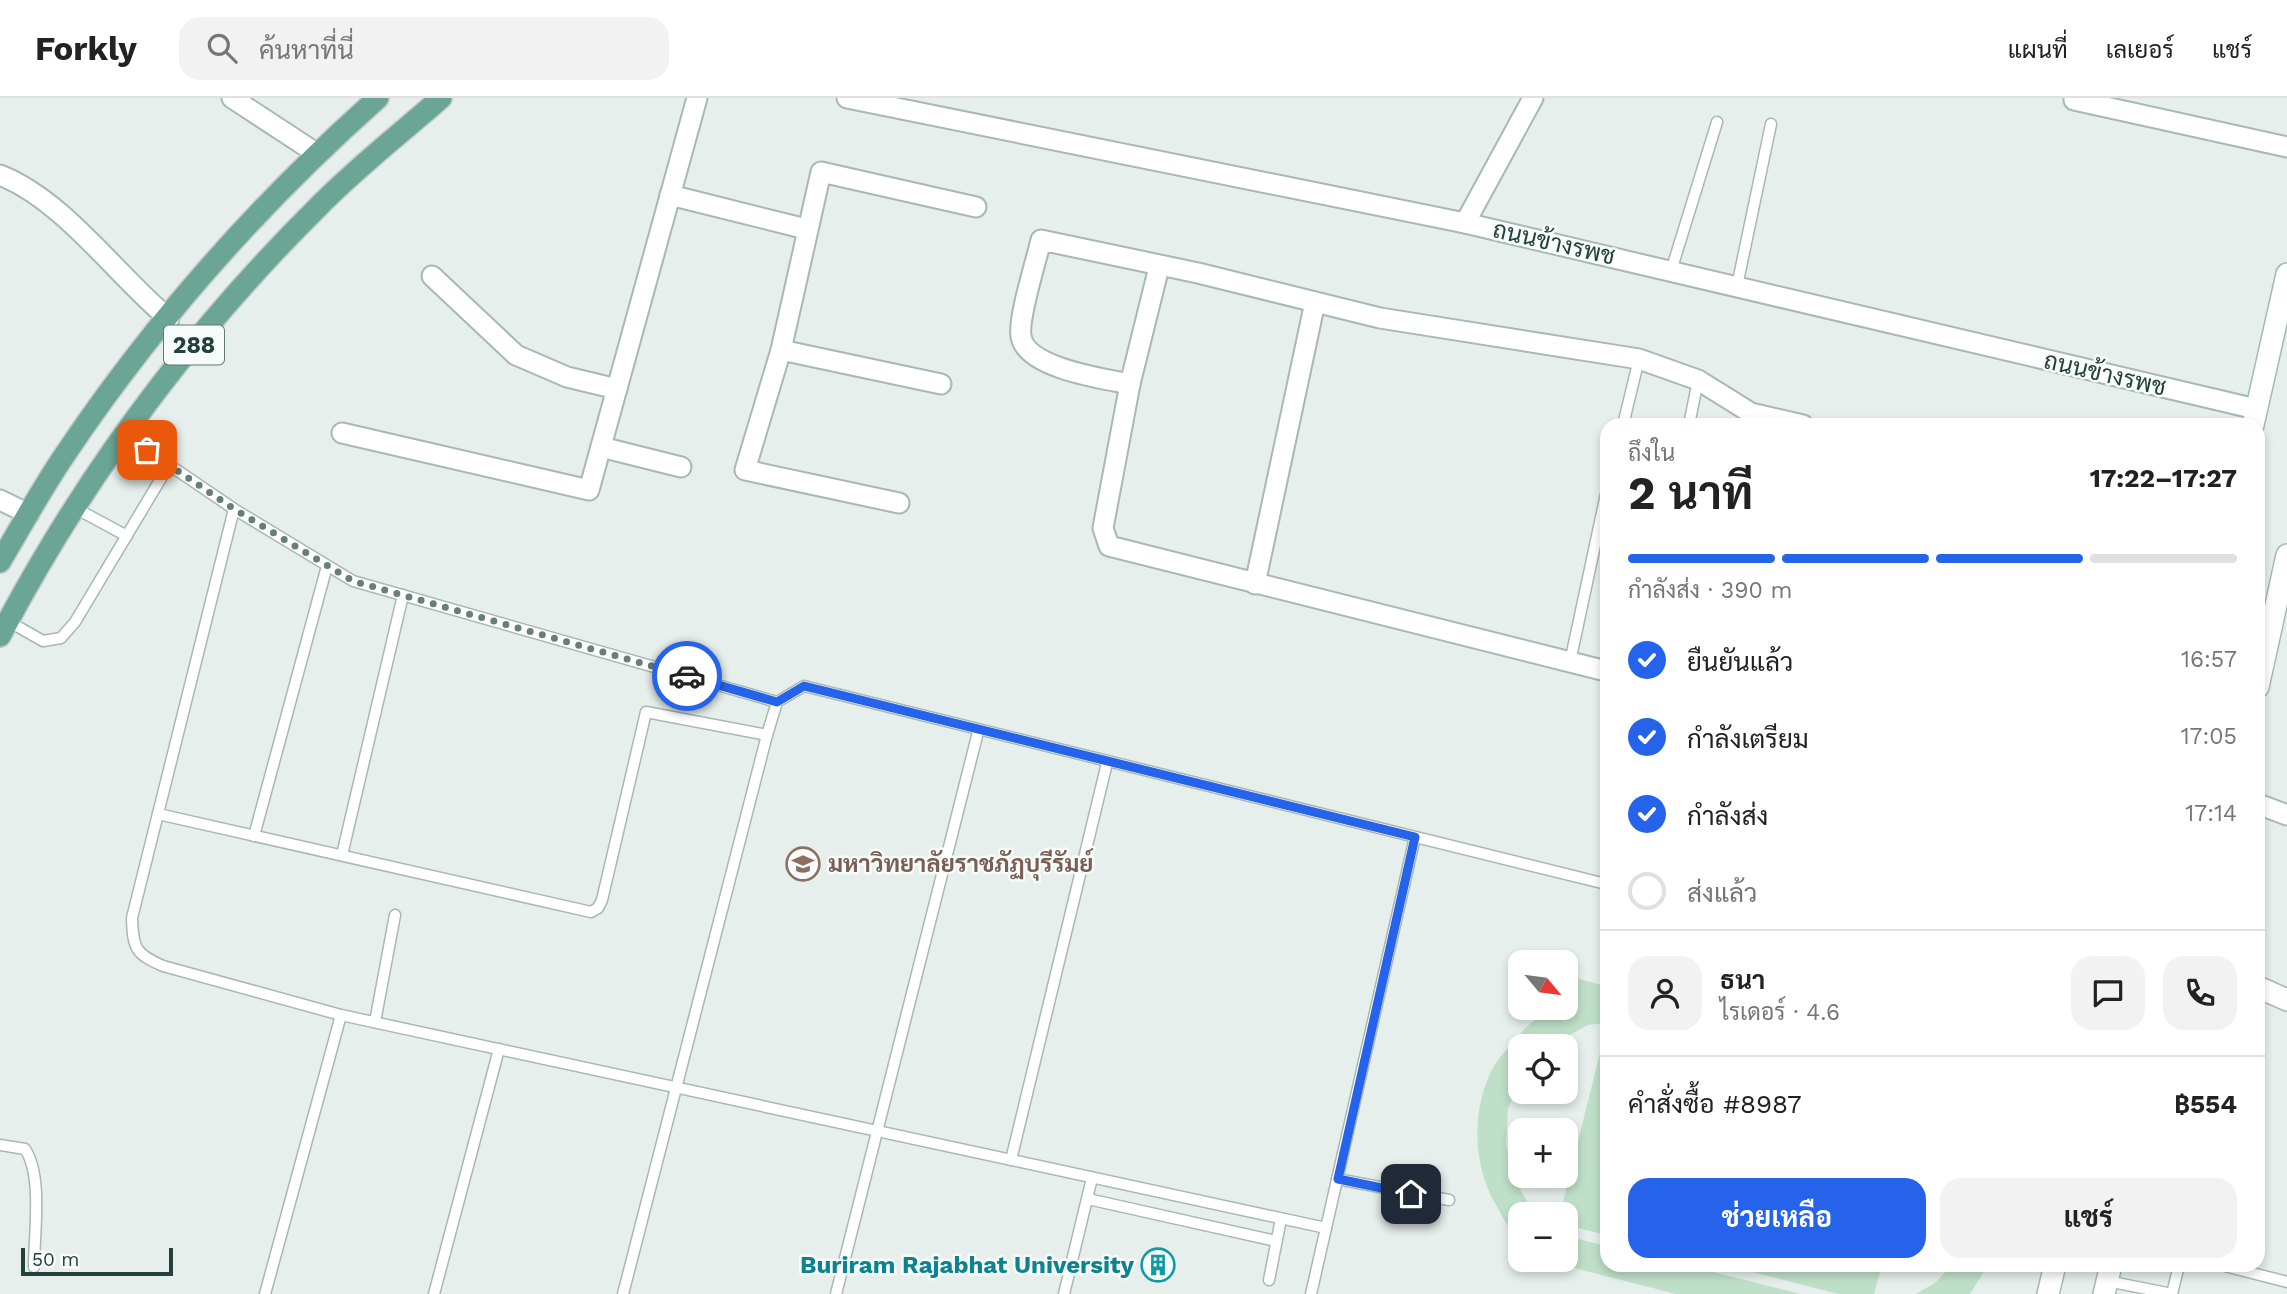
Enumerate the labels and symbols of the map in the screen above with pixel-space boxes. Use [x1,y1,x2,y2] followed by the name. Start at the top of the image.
[1490,214,1618,271] street label: ถนนข้างรพช
[164,326,224,364] road number: 288
[2041,345,2169,402] street label: ถนนข้างรพช
[117,420,177,480] pin
[652,641,722,711] courier
[784,845,822,883] school or university icon: มหาวิทยาลัยราชภัฏบุรีรัมย์
[828,848,1094,881] place label: มหาวิทยาลัยราชภัฏบุรีรัมย์
[1508,950,1578,1020] north arrow
[1381,1164,1441,1224] pin
[21,1245,173,1277] scale bar
[1139,1246,1177,1284] building icon: Buriram Rajabhat University
[800,1251,1134,1279] place label: Buriram Rajabhat University

